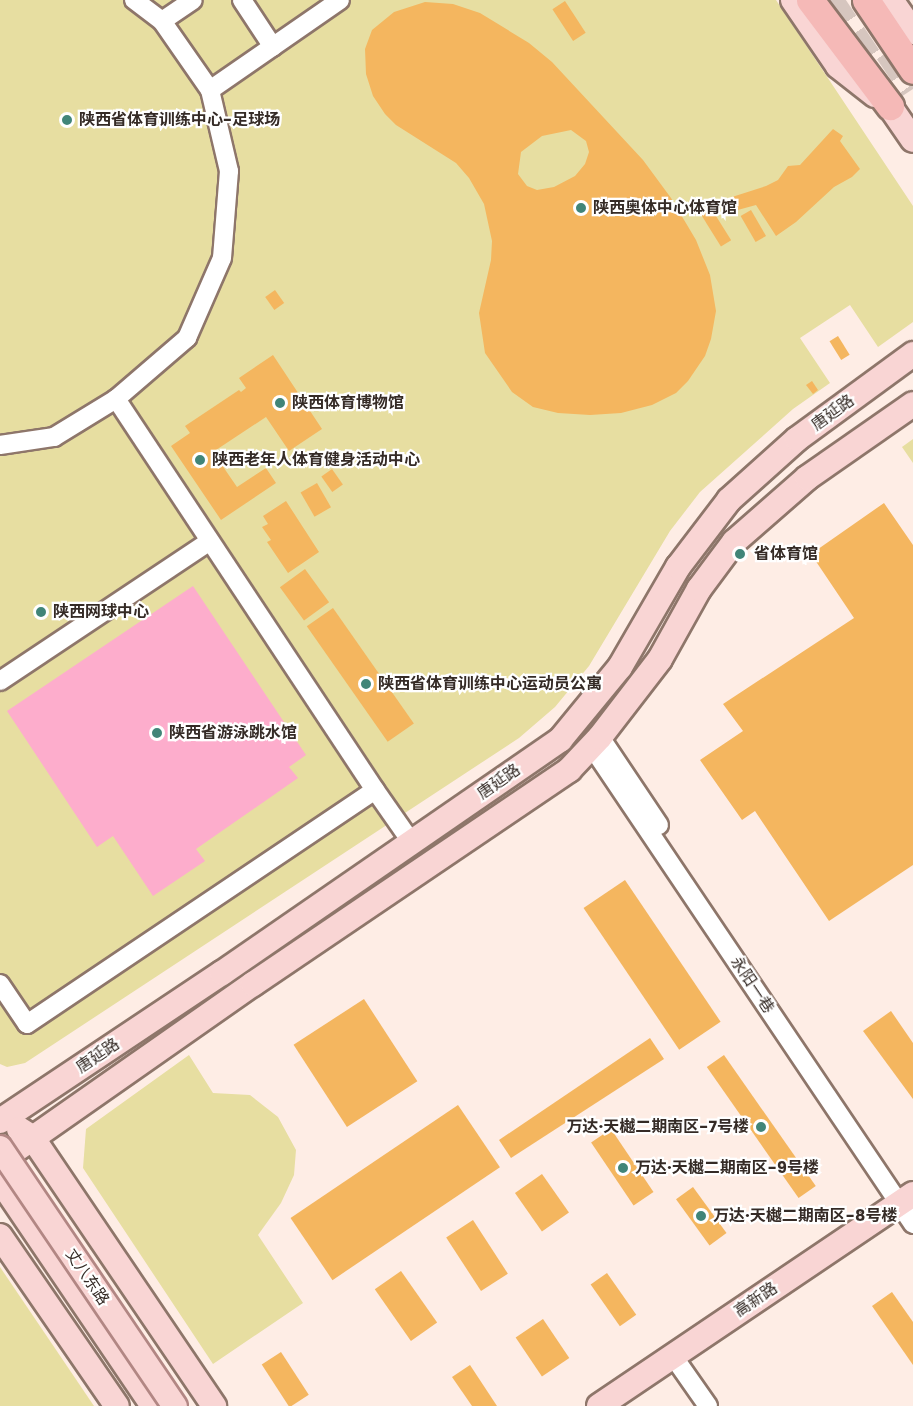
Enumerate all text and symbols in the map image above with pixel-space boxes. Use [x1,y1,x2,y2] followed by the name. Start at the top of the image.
[79,110,280,130] place label: 陕西省体育训练中心-足球场
[60,113,74,127] marker: 陕西省体育训练中心-足球场
[593,198,737,218] place label: 陕西奥体中心体育馆
[574,201,588,215] marker: 陕西奥体中心体育馆
[808,391,858,435] street label: 唐延路
[292,393,404,413] place label: 陕西体育博物馆
[273,396,287,410] marker: 陕西体育博物馆
[212,450,420,470] place label: 陕西老年人体育健身活动中心
[193,453,207,467] marker: 陕西老年人体育健身活动中心
[754,544,818,564] place label: 省体育馆
[731,545,749,563] marker: 省体育馆
[53,602,149,622] place label: 陕西网球中心
[34,605,48,619] marker: 陕西网球中心
[378,674,602,694] place label: 陕西省体育训练中心运动员公寓
[359,677,373,691] marker: 陕西省体育训练中心运动员公寓
[169,723,297,743] place label: 陕西省游泳跳水馆
[150,726,164,740] marker: 陕西省游泳跳水馆
[474,760,524,804] street label: 唐延路
[726,953,778,1017] street label: 永阳一巷
[73,1035,123,1077] street label: 唐延路
[566,1117,749,1137] place label: 万达·天樾二期南区-7号楼
[754,1120,768,1134] marker: 万达·天樾二期南区-7号楼
[635,1158,819,1178] place label: 万达·天樾二期南区-9号楼
[616,1161,630,1175] marker: 万达·天樾二期南区-9号楼
[713,1206,897,1226] place label: 万达·天樾二期南区-8号楼
[694,1209,708,1223] marker: 万达·天樾二期南区-8号楼
[61,1245,113,1309] street label: 丈八东路
[731,1279,781,1321] street label: 高新路

